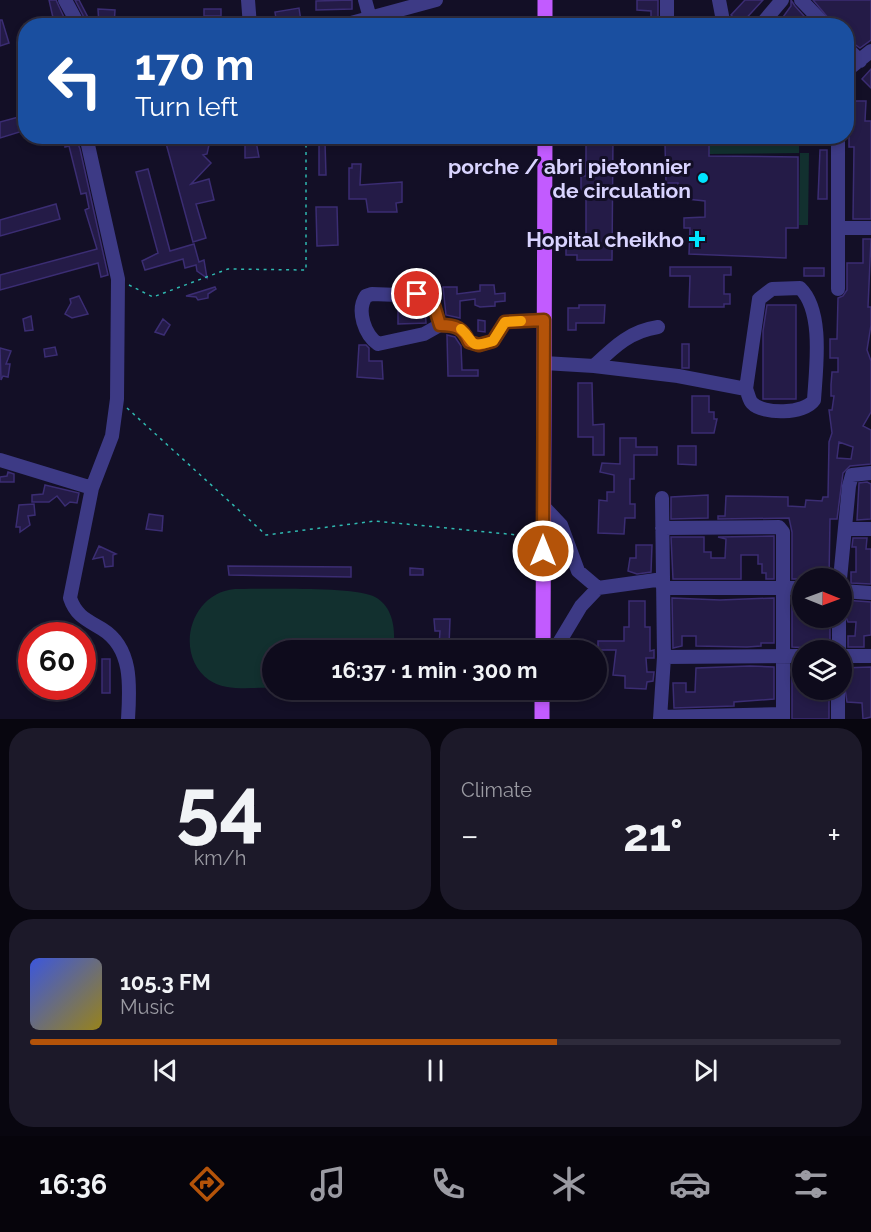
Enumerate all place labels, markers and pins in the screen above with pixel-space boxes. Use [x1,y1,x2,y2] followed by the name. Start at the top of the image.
[448,154,691,203] place label: porche / abri pietonnier de circulation
[696,171,710,185] marker: porche / abri pietonnier de circulation
[526,227,684,252] place label: Hopital cheikho
[688,230,706,248] marker: Hopital cheikho
[391,268,442,319] pin

